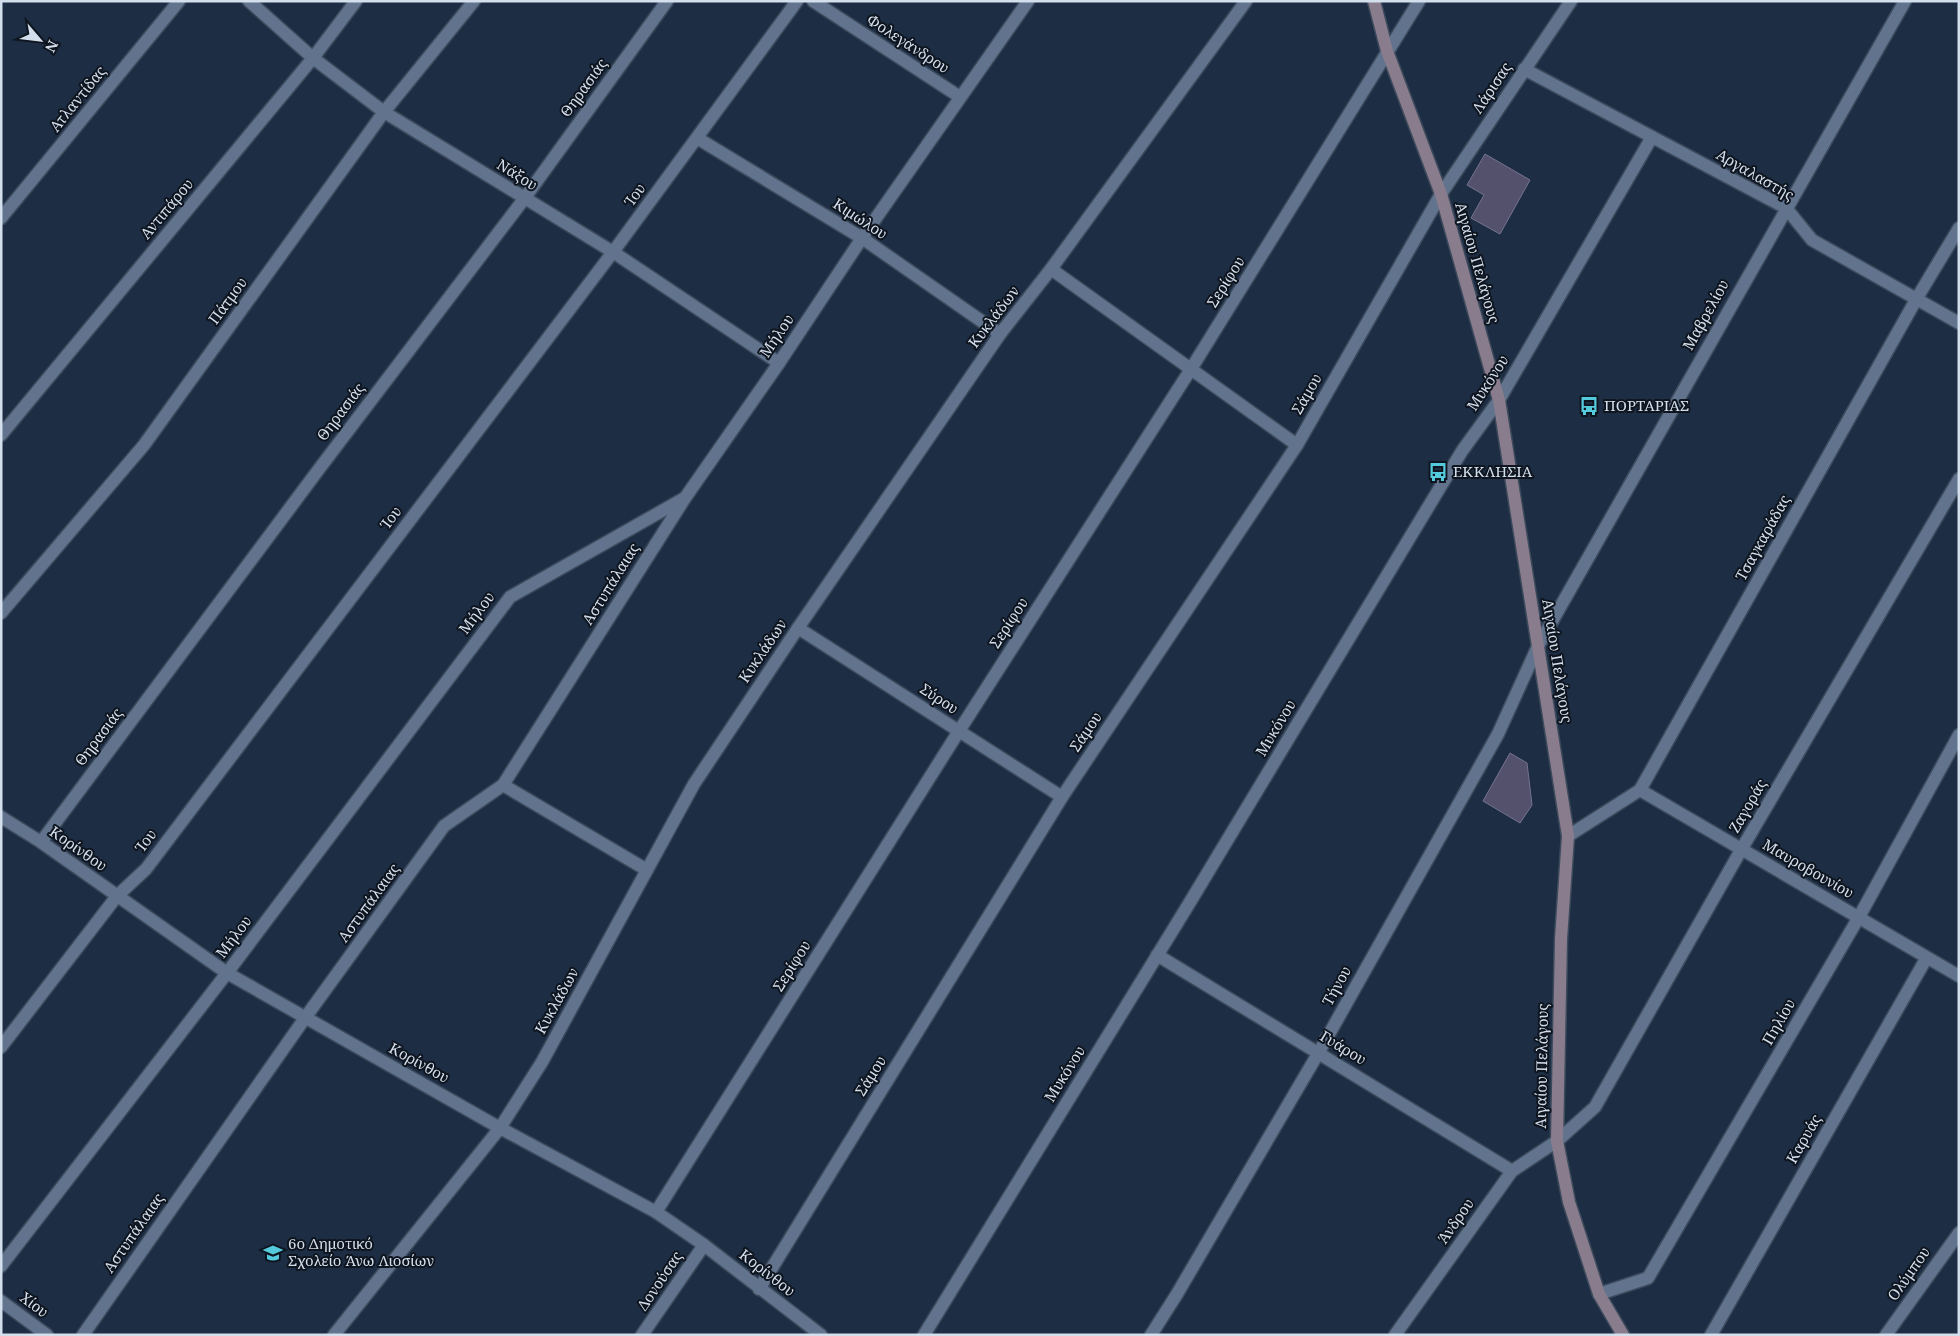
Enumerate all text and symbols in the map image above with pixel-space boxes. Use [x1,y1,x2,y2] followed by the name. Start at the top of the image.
[863,9,954,77] street label: Φολεγάνδρου
[15,15,65,65] north arrow
[41,37,63,56] text: N
[555,54,611,121] street label: Θηρασιάς
[1467,58,1516,117] street label: Λάρισας
[45,61,110,135] street label: Ατλαντίδας
[1713,144,1798,204] street label: Αργαλαστής
[493,154,542,194] street label: Νάξου
[135,174,197,243] street label: Αντιπάρου
[618,179,649,211] street label: Ίου
[830,193,892,243] street label: Κιμώλου
[1451,200,1505,326] street label: Αιγαίου Πελάγους
[1202,252,1249,311] street label: Σερίφου
[203,273,251,328] street label: Πάτμου
[1678,276,1733,353] street label: Μαβρελίου
[963,281,1023,351] street label: Κυκλάδων
[754,310,798,361] street label: Μήλου
[1462,351,1513,414] street label: Μυκόνου
[1286,369,1326,418] street label: Σάμου
[312,378,369,444] street label: Θηρασιάς
[1578,395,1600,417] bus stop icon: ΠΟΡΤΑΡΙΑΣ
[1604,395,1689,415] place label: ΠΟΡΤΑΡΙΑΣ
[1427,461,1449,483] bus stop icon: ΕΚΚΛΗΣΙΑ
[1453,461,1533,481] place label: ΕΚΚΛΗΣΙΑ
[1730,491,1794,584] street label: Τσαγκαράδας
[374,502,406,534] street label: Ίου
[577,539,643,628] street label: Αστυπάλαιας
[454,587,499,638] street label: Μήλου
[984,593,1032,652] street label: Σερίφου
[1538,597,1578,724] street label: Αιγαίου Πελάγους
[734,615,791,686] street label: Κυκλάδων
[916,678,963,718] street label: Σύρου
[1250,696,1300,759] street label: Μυκόνου
[70,703,127,769] street label: Θηρασιάς
[1065,708,1106,755] street label: Σάμου
[1724,775,1771,836] street label: Ζαγοράς
[46,821,111,875] street label: Κορίνθου
[129,825,161,857] street label: Ίου
[1759,834,1858,902] street label: Μαυροβουνίου
[333,859,404,946] street label: Αστυπάλαιας
[211,911,256,962] street label: Μήλου
[768,936,815,995] street label: Σερίφου
[1317,962,1355,1009] street label: Τήνου
[530,964,583,1037] street label: Κυκλάδων
[1757,995,1799,1048] street label: Πηλίου
[1530,1003,1552,1129] street label: Αιγαίου Πελάγους
[1317,1025,1370,1069] street label: Γυάρου
[386,1037,453,1087] street label: Κορίνθου
[1039,1042,1089,1105] street label: Μυκόνου
[850,1052,890,1099] street label: Σάμου
[1781,1110,1825,1167] street label: Καρυάς
[98,1189,168,1276] street label: Αστυπάλαιας
[1432,1194,1478,1247] street label: Άνδρου
[288,1233,434,1270] place label: 6ο Δημοτικό Σχολείο Άνω Λιοσίων
[262,1242,284,1264] school or university icon: 6ο Δημοτικό Σχολείο Άνω Λιοσίων
[1882,1242,1934,1304] street label: Ολύμπου
[736,1244,800,1300] street label: Κορίνθου
[632,1247,686,1314] street label: Δονούσας
[16,1287,53,1321] street label: Χίου

